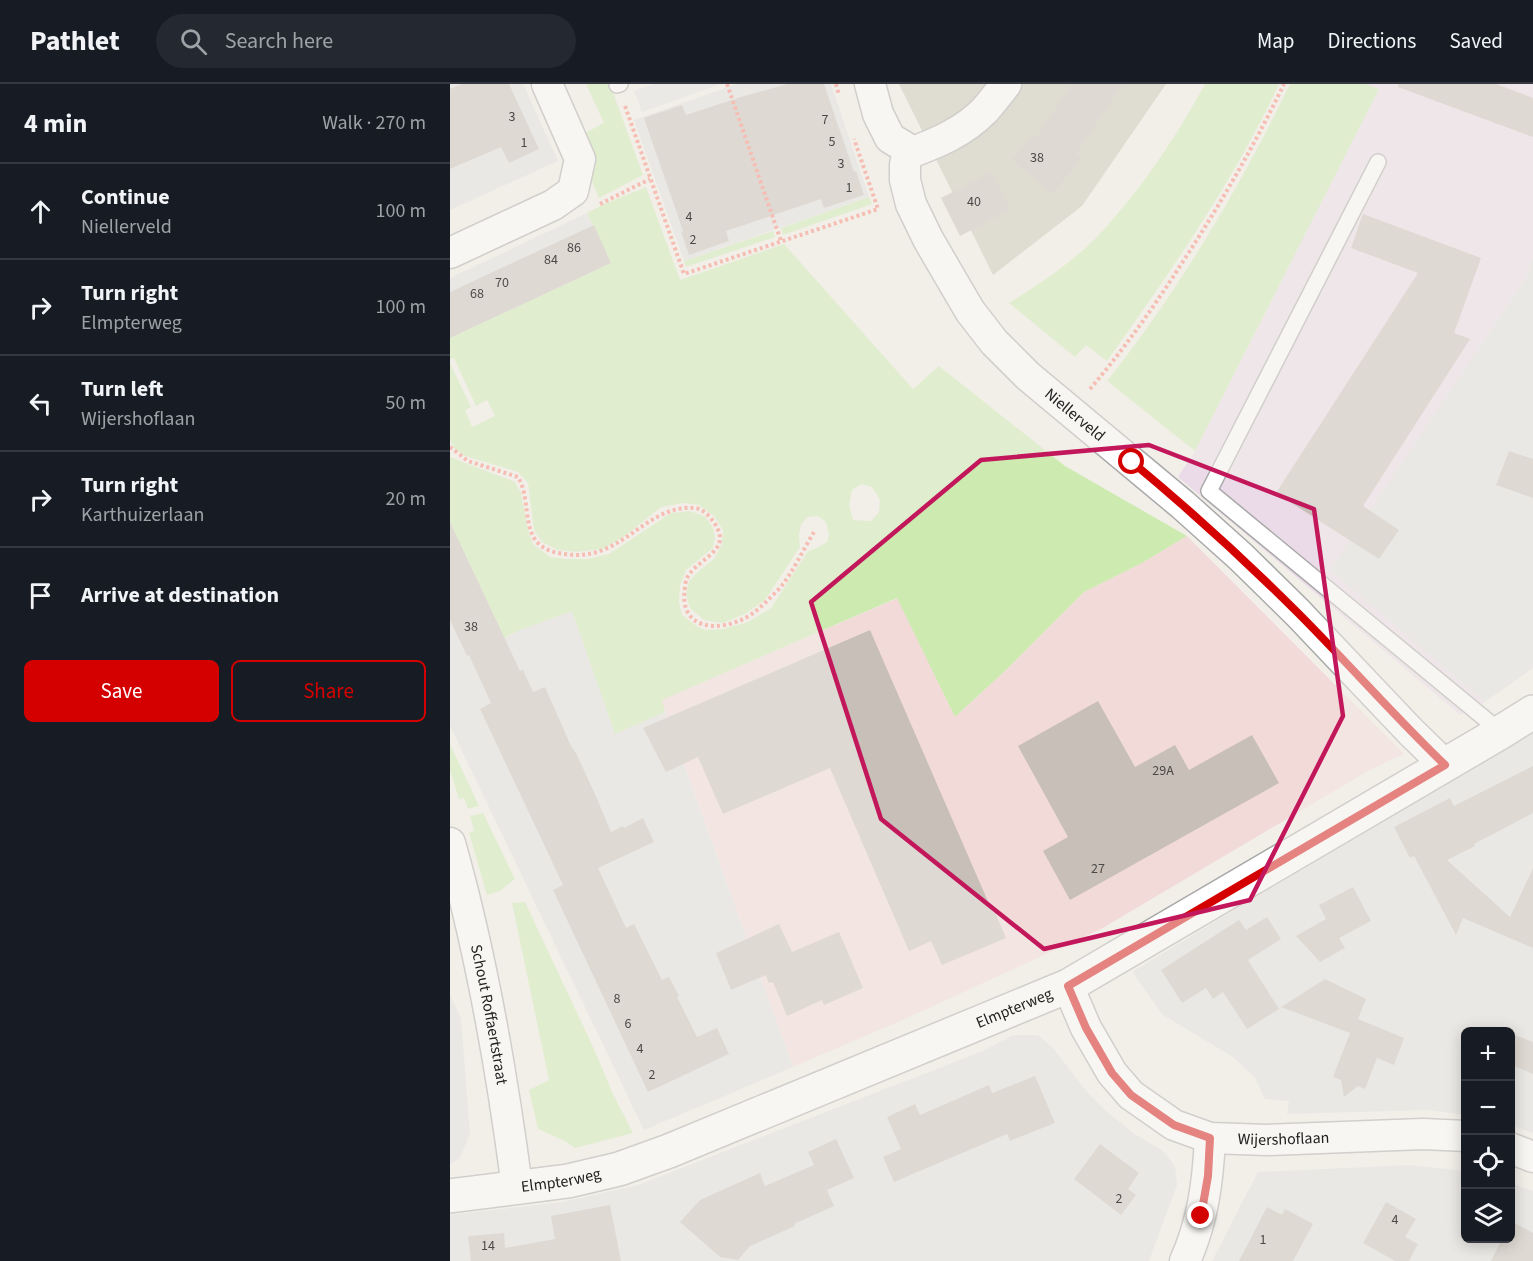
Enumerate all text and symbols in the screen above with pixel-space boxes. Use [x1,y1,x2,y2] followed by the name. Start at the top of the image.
[156,14,576,68] search box
[30,21,120,61] text: Pathlet
[177,25,210,58] icon: search
[225,25,333,57] text: Search here
[1257,26,1295,56] text: Map
[1328,26,1416,56] text: Directions
[1449,26,1503,56] text: Saved
[24,105,87,142] text: 4 min
[509,107,516,127] house number: 3
[322,109,426,137] text: Walk · 270 m
[822,110,829,130] house number: 7
[829,132,836,152] house number: 5
[521,133,528,153] house number: 1
[1030,148,1044,168] house number: 38
[838,154,845,174] house number: 3
[846,178,853,198] house number: 1
[81,181,170,213] text: Continue
[967,192,981,212] house number: 40
[24,195,57,228] icon: ahead
[376,197,426,225] text: 100 m
[686,207,693,227] house number: 4
[81,213,172,241] text: Niellerveld
[690,230,697,250] house number: 2
[567,238,581,258] house number: 86
[544,250,558,270] house number: 84
[495,273,509,293] house number: 70
[81,277,178,309] text: Turn right
[470,284,484,304] house number: 68
[24,291,57,324] icon: right
[376,293,426,321] text: 100 m
[81,309,182,337] text: Elmpterweg
[81,373,163,405] text: Turn left
[1040,383,1110,447] street label: Niellerveld
[24,387,57,420] icon: left
[386,389,426,417] text: 50 m
[81,405,195,433] text: Wijershoflaan
[1118,448,1144,474] route start
[81,469,178,501] text: Turn right
[24,483,57,516] icon: right
[386,485,426,513] text: 20 m
[81,501,204,529] text: Karthuizerlaan
[24,579,57,612] icon: arrive
[81,579,279,611] text: Arrive at destination
[464,617,478,637] house number: 38
[24,660,219,722] button: Save
[231,660,426,722] button: Share
[1152,761,1174,781] house number: 29A
[1091,859,1105,879] house number: 27
[465,942,513,1087] street label: Schout Roffaertstraat
[973,983,1056,1034] street label: Elmpterweg
[614,989,621,1009] house number: 8
[625,1014,632,1034] house number: 6
[1461,1027,1515,1243] map controls
[1461,1027,1515,1081] button: +
[637,1039,644,1059] house number: 4
[649,1065,656,1085] house number: 2
[1461,1081,1515,1135] button: −
[1237,1127,1330,1151] street label: Wijershoflaan
[1461,1135,1515,1189] button: locate
[520,1163,603,1198] street label: Elmpterweg
[1116,1189,1123,1209] house number: 2
[1461,1189,1515,1243] button: layers
[1187,1202,1213,1228] route end
[1392,1210,1399,1230] house number: 4
[1260,1230,1267,1250] house number: 1
[481,1236,495,1256] house number: 14

